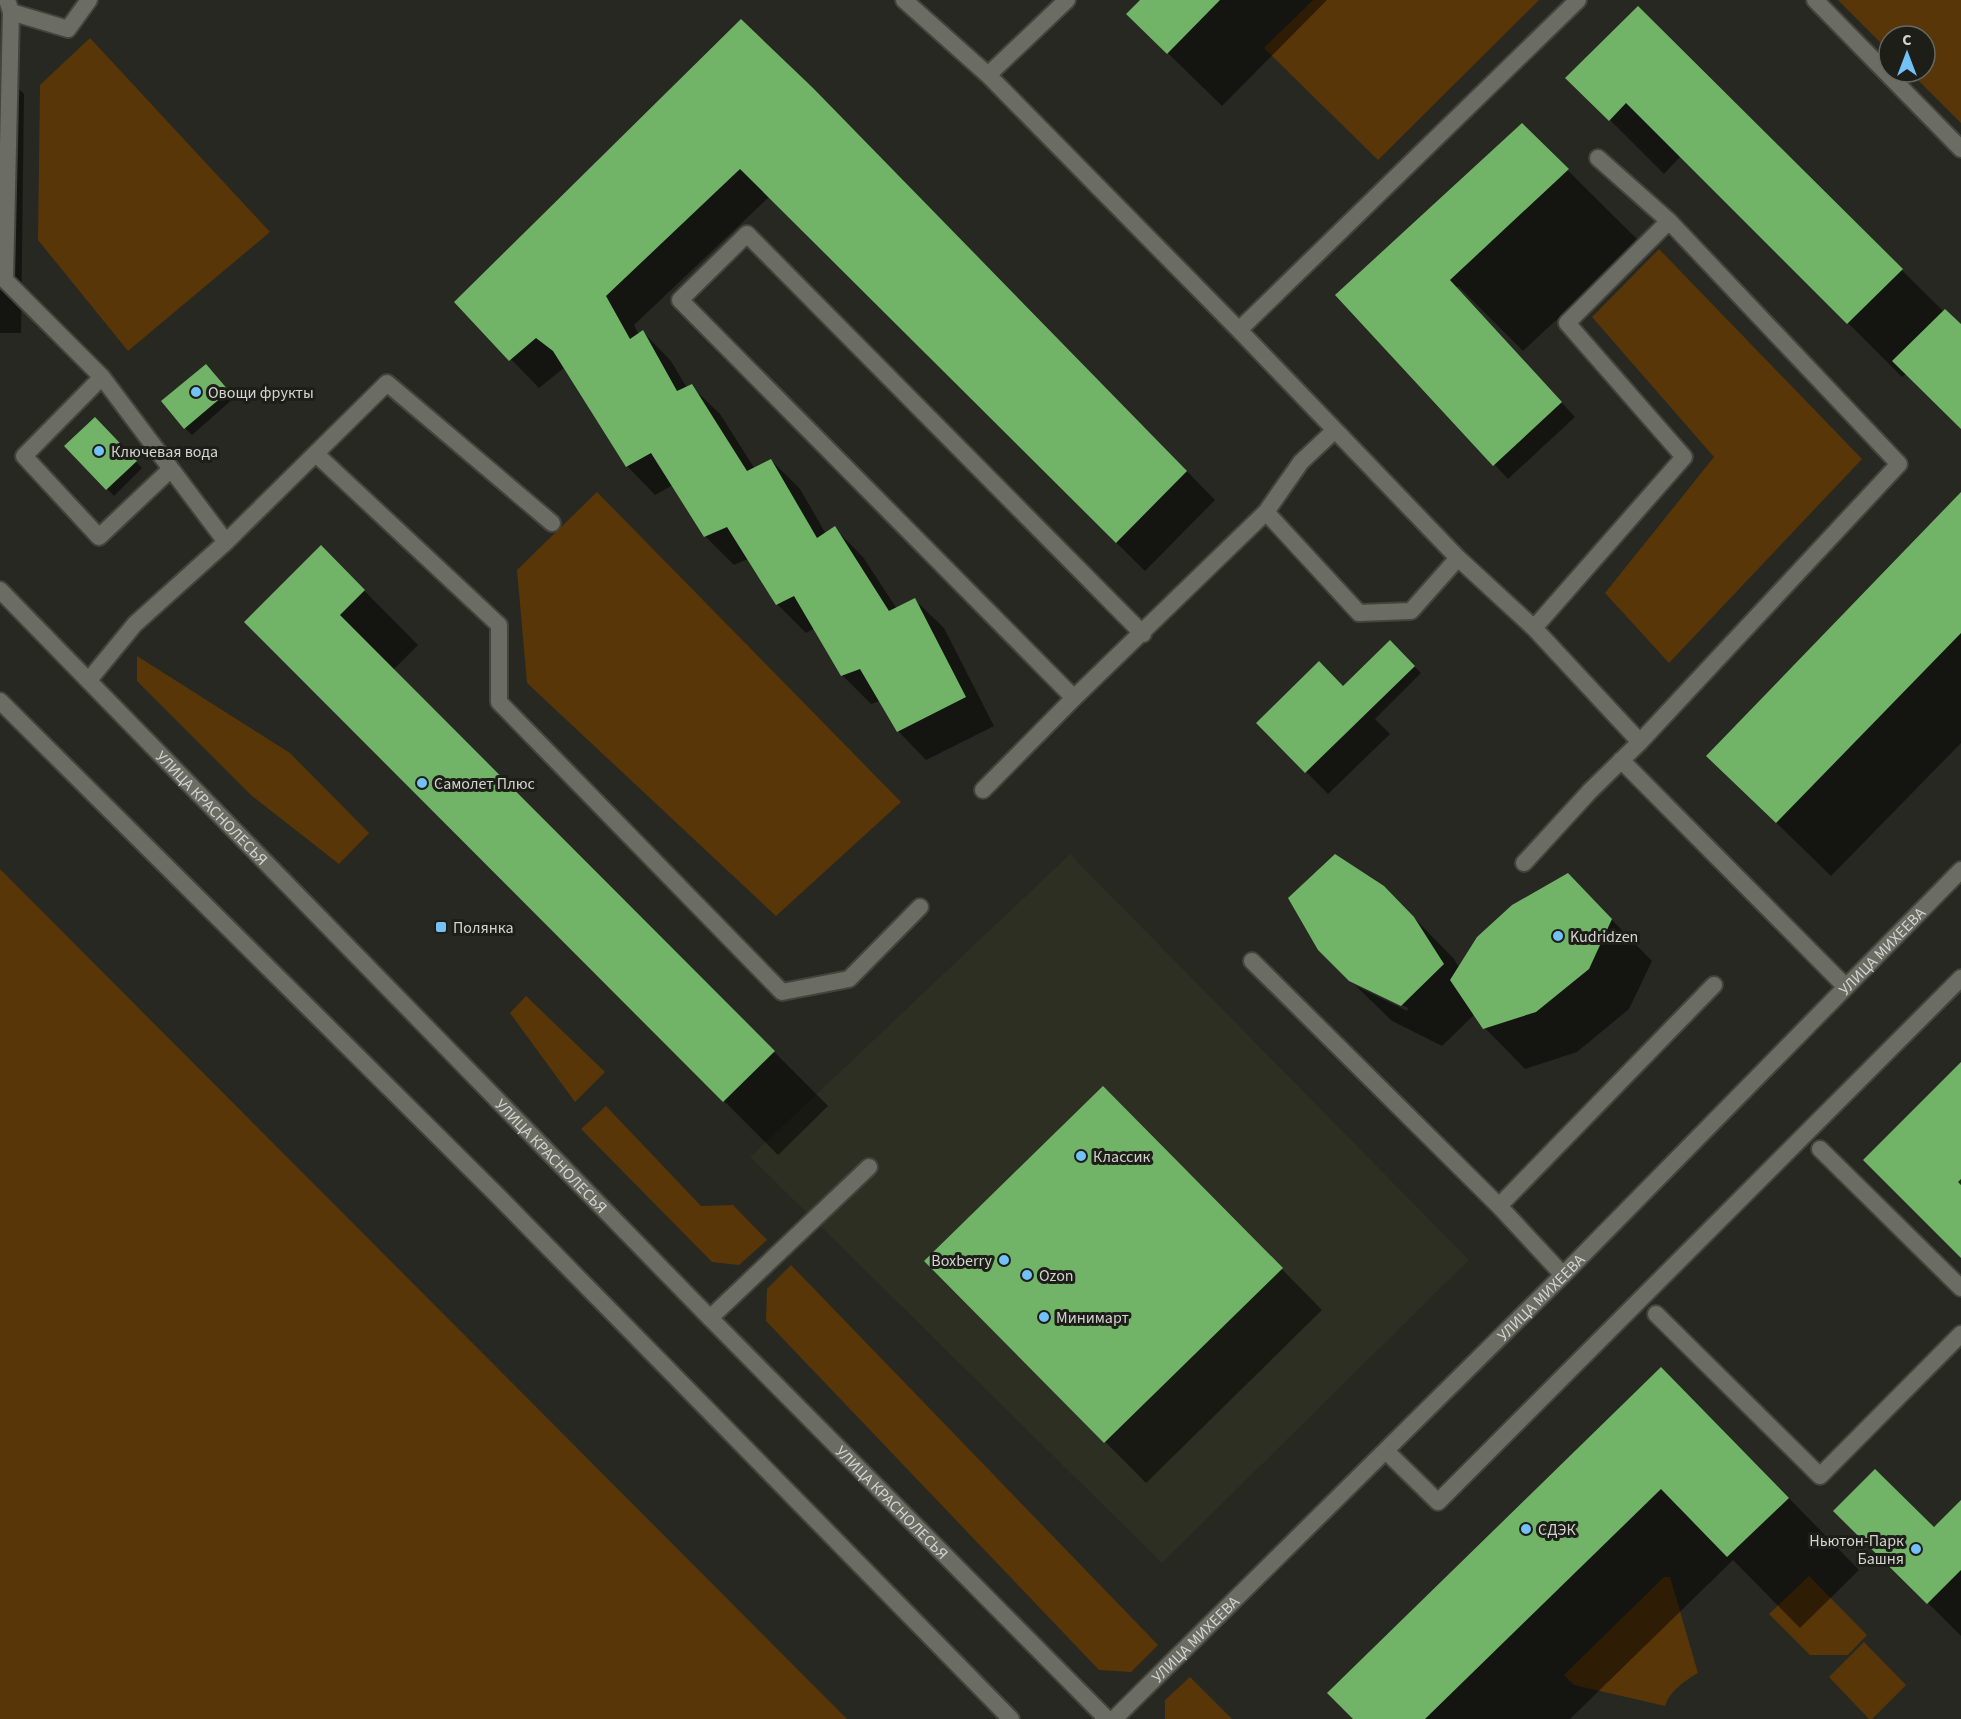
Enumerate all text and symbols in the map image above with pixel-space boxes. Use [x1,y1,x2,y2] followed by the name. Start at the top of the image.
[1877,24,1937,84] north arrow
[1902,29,1912,51] text: С
[208,382,314,404] place label: Овощи фрукты
[189,385,203,399] marker: Овощи фрукты
[111,441,218,463] place label: Ключевая вода
[92,444,106,458] marker: Ключевая вода
[151,746,273,870] street label: УЛИЦА КРАСНОЛЕСЬЯ
[434,773,535,795] place label: Самолет Плюс
[415,776,429,790] marker: Самолет Плюс
[1834,902,1931,1000] street label: УЛИЦА МИХЕЕВА
[453,917,514,939] place label: Полянка
[434,920,448,934] marker: Полянка
[1570,926,1638,948] place label: Kudridzen
[1551,929,1565,943] marker: Kudridzen
[490,1094,612,1218] street label: УЛИЦА КРАСНОЛЕСЬЯ
[1093,1146,1150,1168] place label: Классик
[1074,1149,1088,1163] marker: Классик
[1493,1249,1590,1346] street label: УЛИЦА МИХЕЕВА
[931,1250,993,1272] place label: Boxberry
[997,1253,1011,1267] marker: Boxberry
[1039,1265,1074,1287] place label: Ozon
[1020,1268,1034,1282] marker: Ozon
[1056,1307,1129,1329] place label: Минимарт
[1037,1310,1051,1324] marker: Минимарт
[830,1441,953,1565] street label: УЛИЦА КРАСНОЛЕСЬЯ
[1538,1519,1576,1541] place label: СДЭК
[1519,1522,1533,1536] marker: СДЭК
[1809,1530,1904,1570] place label: Ньютон-Парк Башня
[1909,1542,1923,1556] marker: Ньютон-Парк Башня
[1147,1591,1245,1688] street label: УЛИЦА МИХЕЕВА

